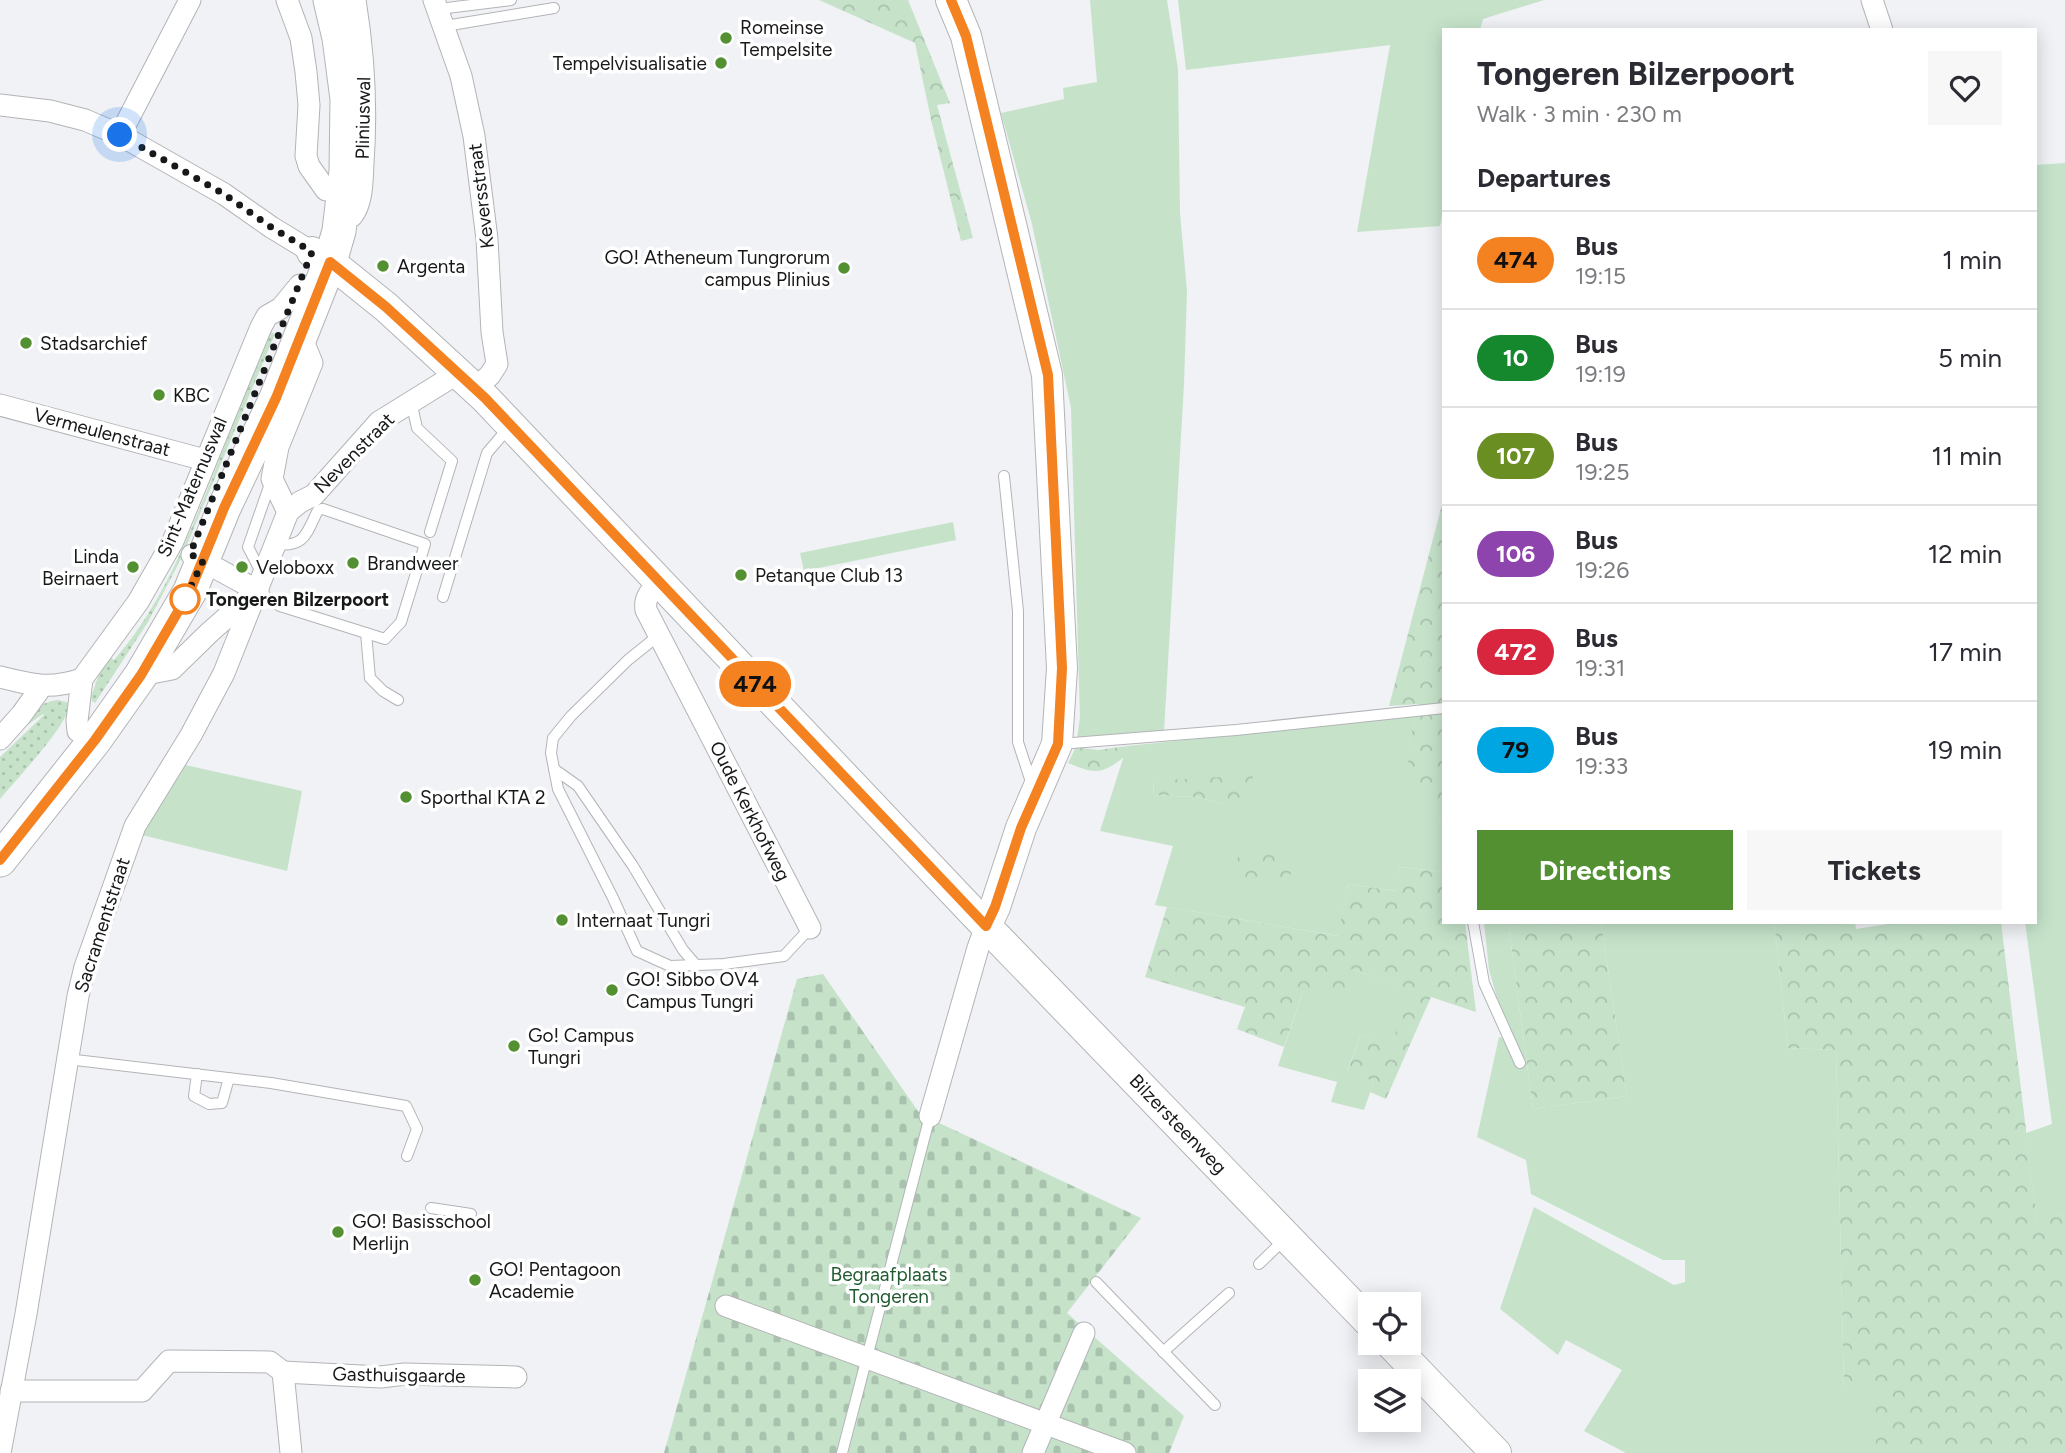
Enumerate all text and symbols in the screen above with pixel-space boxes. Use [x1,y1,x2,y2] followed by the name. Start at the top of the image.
[740,16,832,61] place label: Romeinse Tempelsite
[718,30,734,46] marker: Romeinse Tempelsite
[1928,51,2002,125] button: heart
[553,52,707,75] place label: Tempelvisualisatie
[1477,54,1795,93] text: Tongeren Bilzerpoort
[713,55,729,71] marker: Tempelvisualisatie
[351,77,375,159] street label: Pliniuswal
[1477,100,1682,128] text: Walk · 3 min · 230 m
[102,117,137,152] your location
[463,142,499,250] street label: Keversstraat
[1477,162,1611,194] text: Departures
[1575,230,1618,262] text: Bus
[1942,244,2002,276] text: 1 min
[1494,245,1537,274] text: 474
[604,246,830,291] place label: GO! Atheneum Tungrorum campus Plinius
[397,255,465,278] place label: Argenta
[375,258,391,274] marker: Argenta
[836,260,852,276] marker: GO! Atheneum Tungrorum campus Plinius
[1575,262,1626,290] text: 19:15
[1575,328,1618,360] text: Bus
[40,332,147,355] place label: Stadsarchief
[18,335,34,351] marker: Stadsarchief
[1938,342,2002,374] text: 5 min
[1503,343,1528,372] text: 10
[1575,360,1626,388] text: 19:19
[173,384,210,407] place label: KBC
[151,387,167,403] marker: KBC
[31,403,173,461] street label: Vermeulenstraat
[309,408,399,498] street label: Nevenstraat
[152,413,232,561] street label: Sint-Maternuswal
[1575,426,1618,458] text: Bus
[1931,440,2002,472] text: 11 min
[1496,441,1535,470] text: 107
[1575,458,1629,486] text: 19:25
[1575,524,1618,556] text: Bus
[1928,538,2002,570] text: 12 min
[1496,539,1535,568] text: 106
[42,545,119,590] place label: Linda Beirnaert
[367,552,459,575] place label: Brandweer
[345,555,361,571] marker: Brandweer
[256,556,334,579] place label: Veloboxx
[1575,556,1629,584] text: 19:26
[125,559,141,575] marker: Linda Beirnaert
[234,559,250,575] marker: Veloboxx
[755,564,903,587] place label: Petanque Club 13
[733,567,749,583] marker: Petanque Club 13
[170,584,200,614] marker: Tongeren Bilzerpoort
[206,588,389,611] place label: Tongeren Bilzerpoort
[1575,622,1618,654] text: Bus
[1928,636,2002,668] text: 17 min
[1494,637,1537,666] text: 472
[1575,654,1625,682] text: 19:31
[715,661,795,707] line badge: 474
[733,669,777,698] text: 474
[1575,720,1618,752] text: Bus
[1927,734,2002,766] text: 19 min
[1502,735,1529,764] text: 79
[705,737,795,885] street label: Oude Kerkhofweg
[1575,752,1628,780] text: 19:33
[420,786,546,809] place label: Sporthal KTA 2
[398,789,414,805] marker: Sporthal KTA 2
[1477,830,1733,910] button: Directions
[1747,830,2002,910] button: Tickets
[69,854,135,996] street label: Sacramentstraat
[576,909,710,932] place label: Internaat Tungri
[554,912,570,928] marker: Internaat Tungri
[626,968,759,1013] place label: GO! Sibbo OV4 Campus Tungri
[604,982,620,998] marker: GO! Sibbo OV4 Campus Tungri
[528,1024,634,1069] place label: Go! Campus Tungri
[506,1038,522,1054] marker: Go! Campus Tungri
[1125,1069,1231,1179] street label: Bilzersteenweg
[352,1210,491,1255] place label: GO! Basisschool Merlijn
[330,1224,346,1240] marker: GO! Basisschool Merlijn
[489,1258,621,1303] place label: GO! Pentagoon Academie
[831,1263,948,1308] park label: Begraafplaats Tongeren
[467,1272,483,1288] marker: GO! Pentagoon Academie
[1358,1292,1421,1432] map controls
[1358,1292,1421,1355] button: locate
[332,1362,466,1388] street label: Gasthuisgaarde
[1358,1369,1421,1432] button: layers

